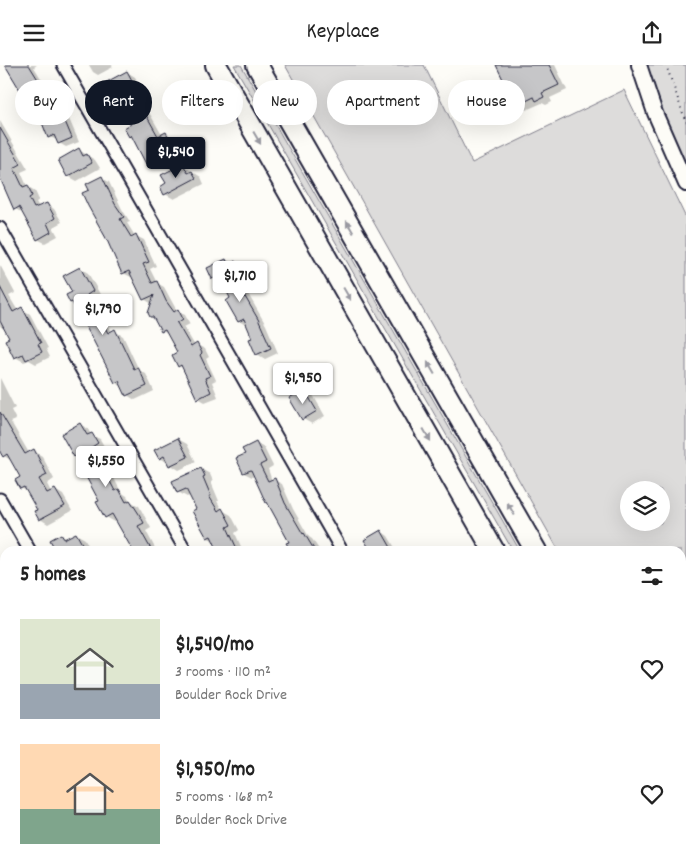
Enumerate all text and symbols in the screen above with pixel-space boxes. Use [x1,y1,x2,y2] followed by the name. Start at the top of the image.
[307,17,379,48] text: Keyplace
[20,19,48,47] icon: menu
[638,19,666,47] icon: share
[15,80,75,125] chip: Buy
[85,80,152,125] chip: Rent
[162,80,243,125] chip: Filters
[253,80,317,125] chip: New
[327,80,438,125] chip: Apartment
[448,80,525,125] chip: House
[253,131,262,144] one-way arrow
[135,137,217,179] pin: $1,540
[157,141,195,164] text: $1,540
[346,220,354,234] one-way arrow
[199,261,281,303] pin: $1,710
[223,265,257,288] text: $1,710
[342,287,351,300] one-way arrow
[62,293,144,336] pin: $1,790
[85,298,121,321] text: $1,790
[426,361,435,375] one-way arrow
[262,363,344,405] pin: $1,950
[284,367,322,390] text: $1,950
[423,428,432,441] one-way arrow
[65,445,147,488] pin: $1,550
[87,450,125,473] text: $1,550
[620,481,670,531] map controls
[620,481,670,531] button: layers
[507,502,516,516] one-way arrow
[20,561,86,591] text: 5 homes
[638,562,666,590] icon: filters
[175,631,254,661] text: $1,540/mo
[60,639,120,699] icon: home
[638,655,666,683] icon: heart
[175,661,271,684] text: 3 rooms · 110 m²
[175,684,287,707] text: Boulder Rock Drive
[175,756,255,786] text: $1,950/mo
[60,764,120,824] icon: home
[638,780,666,808] icon: heart
[175,786,273,809] text: 5 rooms · 168 m²
[175,809,287,832] text: Boulder Rock Drive

